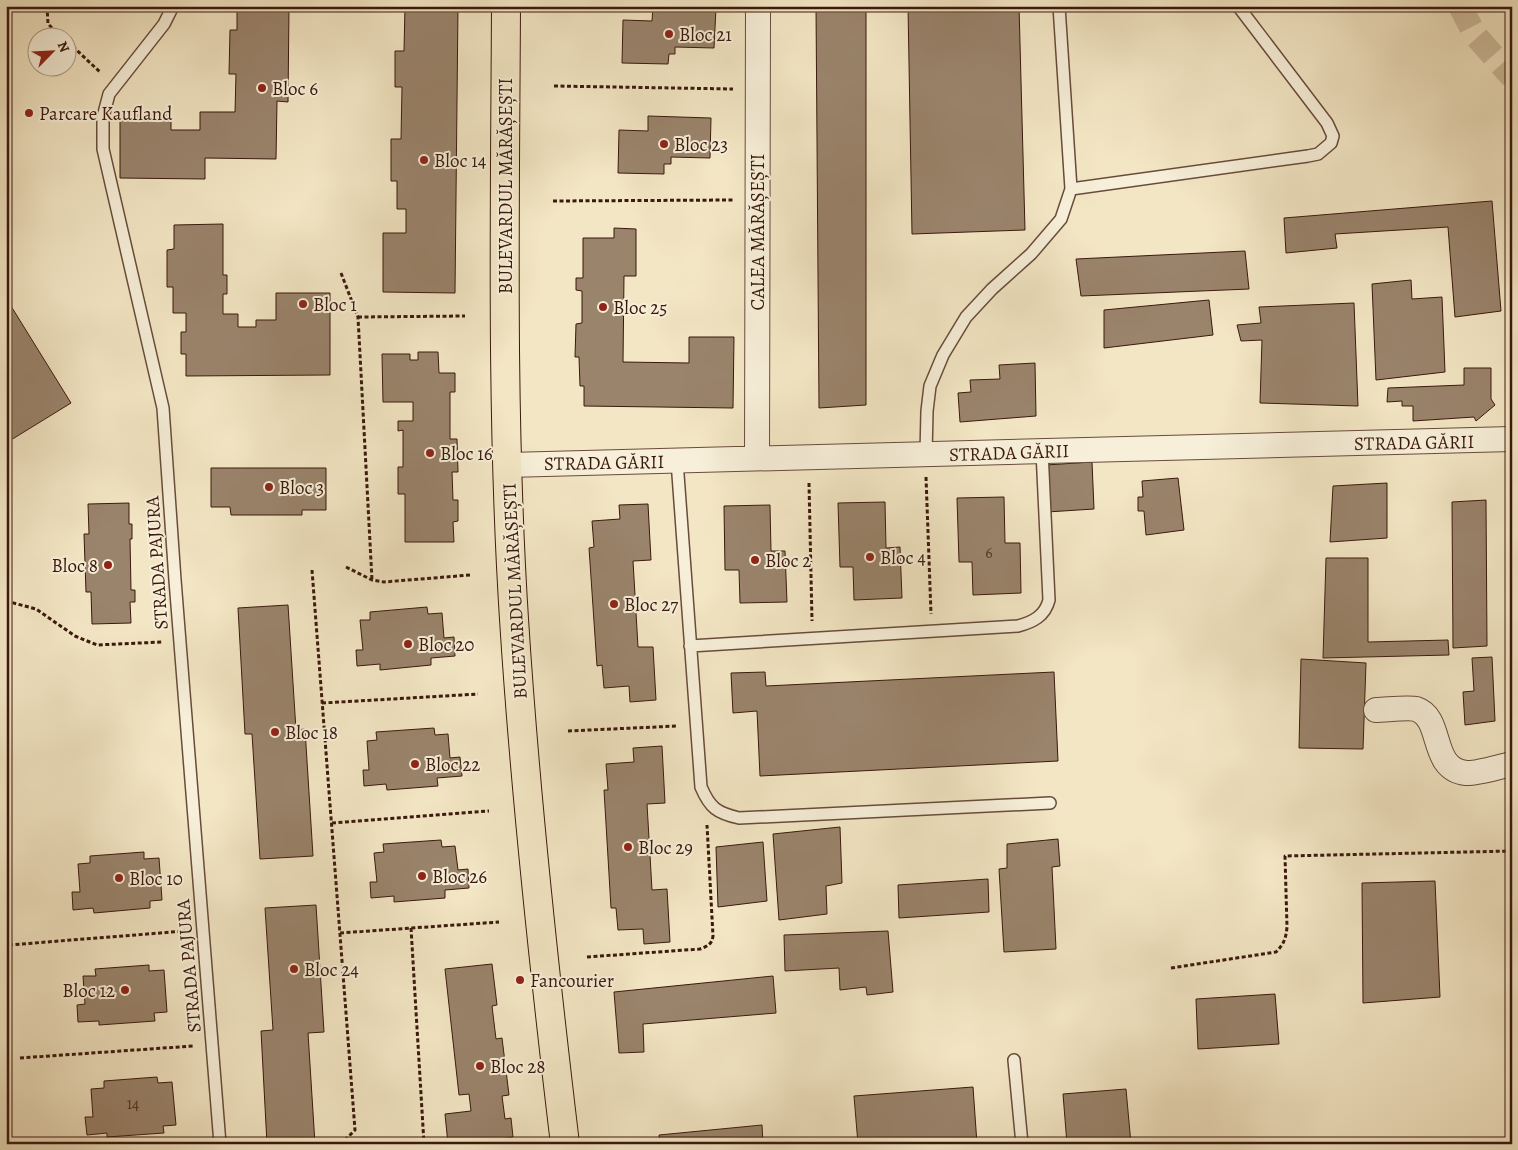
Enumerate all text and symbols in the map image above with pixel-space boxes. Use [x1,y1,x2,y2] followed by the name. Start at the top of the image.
[679,22,732,48] place label: Bloc 21
[28,28,78,78] north arrow
[663,28,675,40] marker: Bloc 21
[53,38,74,55] text: N
[272,76,318,102] place label: Bloc 6
[493,78,519,294] street label: BULEVARDUL MĂRĂȘEȘTI
[256,82,268,94] marker: Bloc 6
[39,101,173,127] place label: Parcare Kaufland
[23,107,35,119] marker: Parcare Kaufland
[674,132,728,158] place label: Bloc 23
[658,138,670,150] marker: Bloc 23
[434,148,487,174] place label: Bloc 14
[418,154,430,166] marker: Bloc 14
[745,154,771,310] street label: CALEA MĂRĂȘEȘTI
[313,292,357,318] place label: Bloc 1
[613,295,667,321] place label: Bloc 25
[297,298,309,310] marker: Bloc 1
[597,301,609,313] marker: Bloc 25
[1354,429,1474,457] street label: STRADA GĂRII
[948,438,1070,468] street label: STRADA GĂRII
[440,441,493,467] place label: Bloc 16
[424,447,436,459] marker: Bloc 16
[544,449,664,477] street label: STRADA GĂRII
[279,475,324,501] place label: Bloc 3
[263,481,275,493] marker: Bloc 3
[496,482,534,700] street label: BULEVARDUL MĂRĂȘEȘTI
[139,494,175,631] street label: STRADA PAJURA
[985,542,993,564] house number: 6
[880,545,926,571] place label: Bloc 4
[765,548,811,574] place label: Bloc 2
[864,551,876,563] marker: Bloc 4
[52,553,98,579] place label: Bloc 8
[749,554,761,566] marker: Bloc 2
[102,559,114,571] marker: Bloc 8
[624,592,678,618] place label: Bloc 27
[608,598,620,610] marker: Bloc 27
[418,632,474,658] place label: Bloc 20
[402,638,414,650] marker: Bloc 20
[285,720,338,746] place label: Bloc 18
[269,726,281,738] marker: Bloc 18
[425,752,480,778] place label: Bloc 22
[409,758,421,770] marker: Bloc 22
[638,835,693,861] place label: Bloc 29
[622,841,634,853] marker: Bloc 29
[432,864,487,890] place label: Bloc 26
[129,866,183,892] place label: Bloc 10
[416,870,428,882] marker: Bloc 26
[113,872,125,884] marker: Bloc 10
[170,897,208,1034] street label: STRADA PAJURA
[304,957,359,983] place label: Bloc 24
[288,963,300,975] marker: Bloc 24
[530,968,614,994] place label: Fancourier
[514,974,526,986] marker: Fancourier
[62,978,115,1004] place label: Bloc 12
[119,984,131,996] marker: Bloc 12
[490,1054,546,1080] place label: Bloc 28
[474,1060,486,1072] marker: Bloc 28
[127,1093,139,1115] house number: 14

